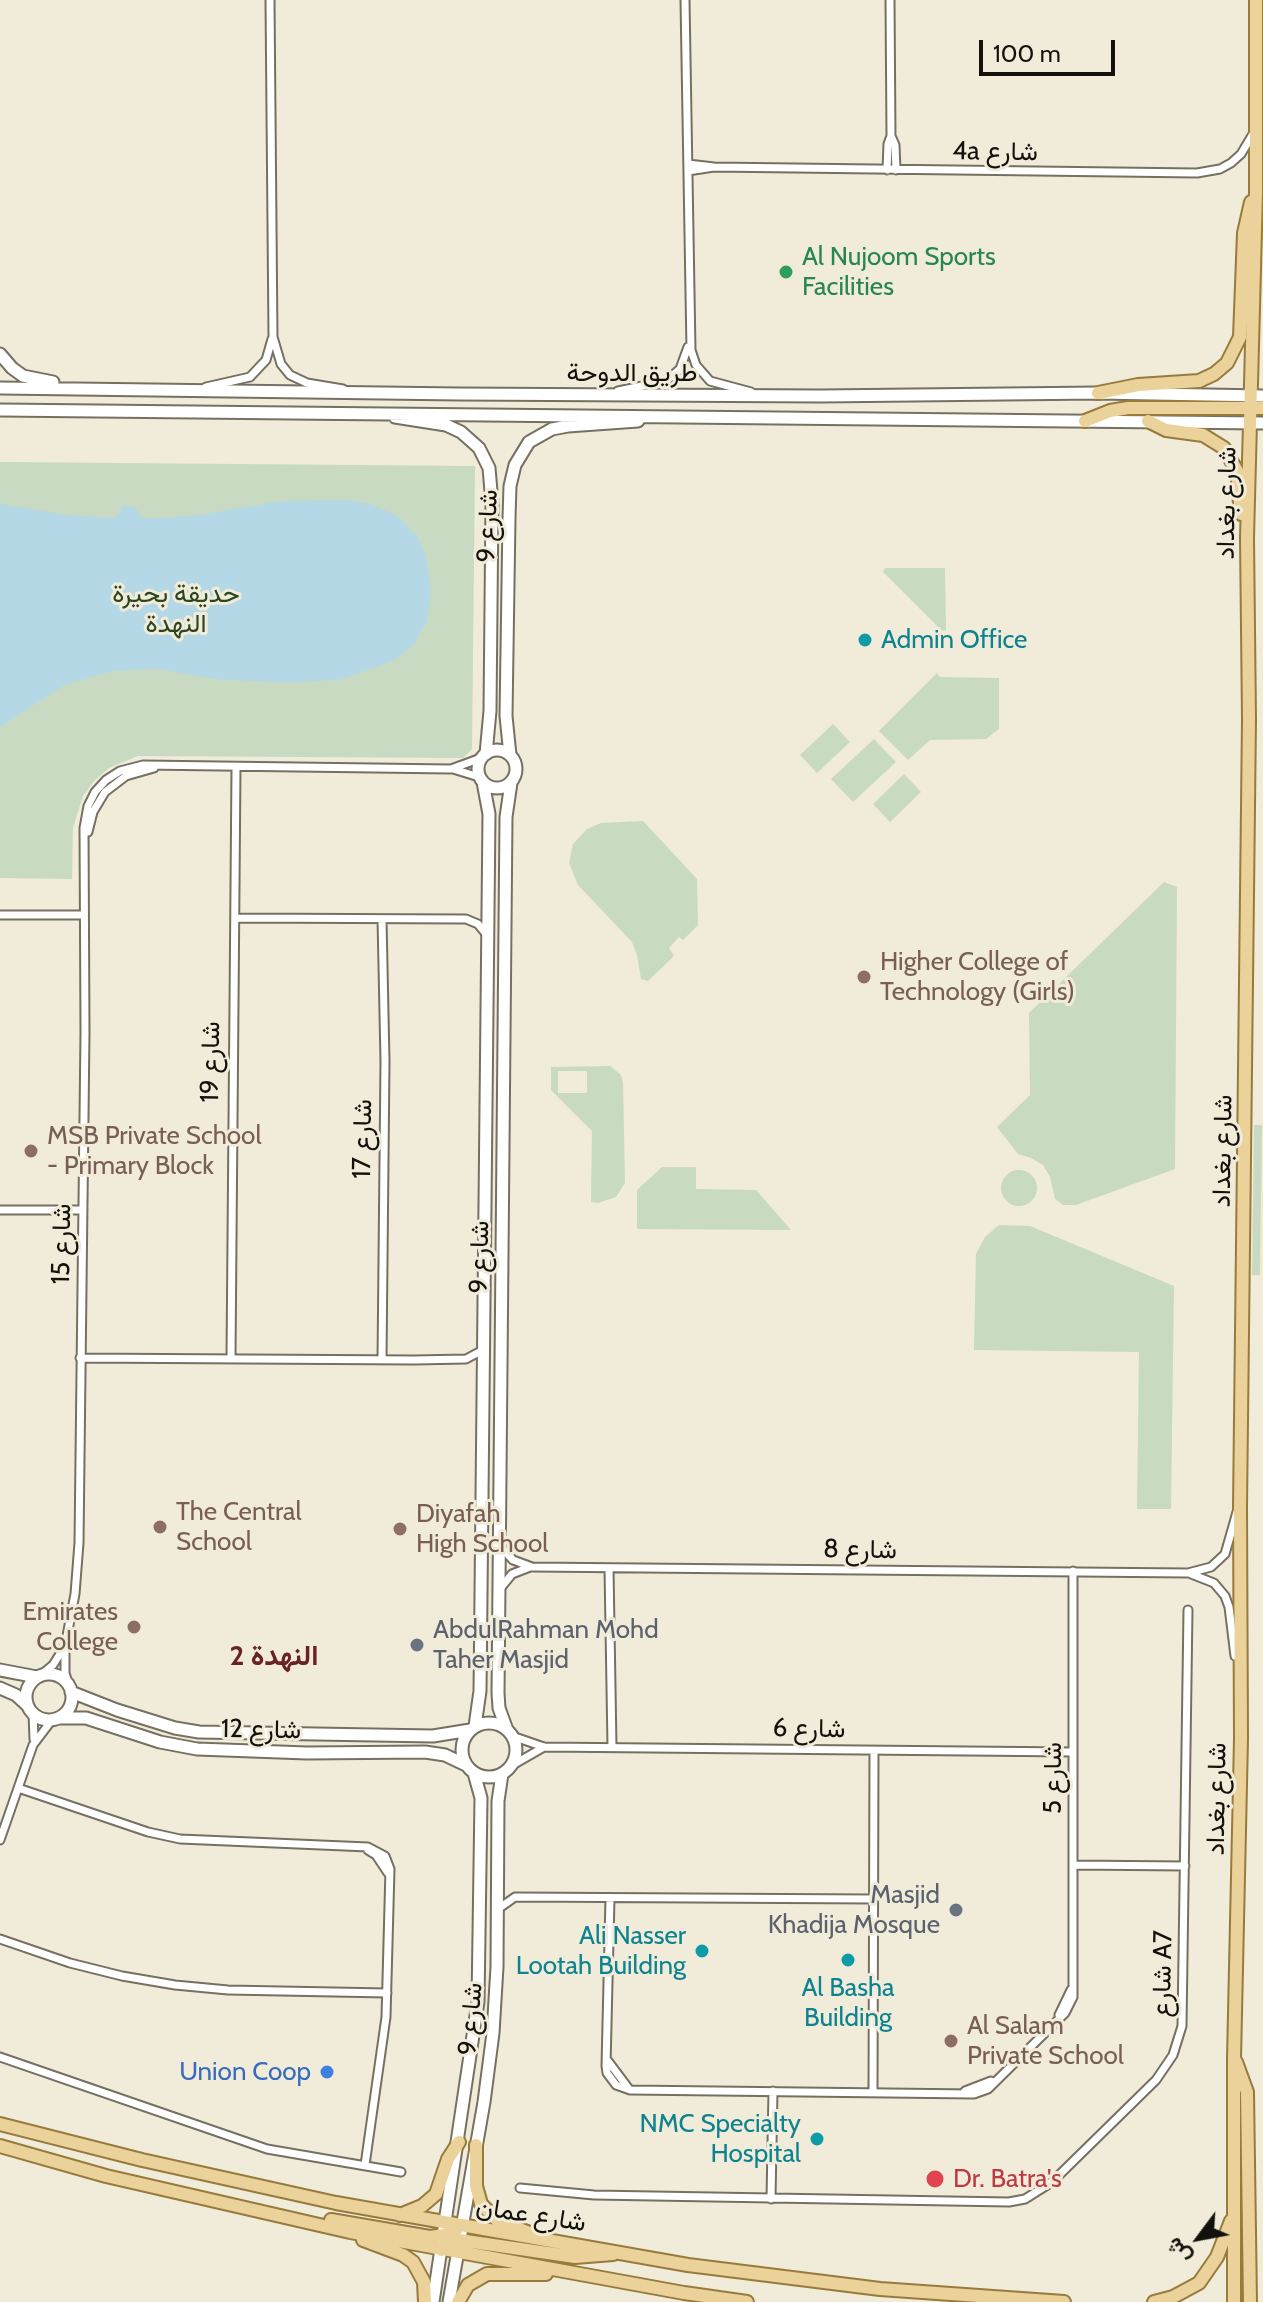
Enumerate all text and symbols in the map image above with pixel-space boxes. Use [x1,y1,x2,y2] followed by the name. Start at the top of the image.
[983,24,1119,74] scale bar
[993,39,1061,68] text: 100 m
[952,136,1038,168] street label: 4a شارع
[802,241,996,302] place label: Al Nujoom Sports Facilities
[777,263,795,281] marker: Al Nujoom Sports Facilities
[567,357,697,389] street label: طريق الدوحة
[1210,446,1244,560] street label: شارع بغداد
[471,489,505,563] street label: شارع 9
[112,578,240,640] park label: حديقة بحيرة النهدة
[881,624,1027,656] place label: Admin Office
[856,631,874,649] marker: Admin Office
[880,946,1075,1008] place label: Higher College of Technology (Girls)
[855,968,873,986] marker: Higher College of Technology (Girls)
[195,1021,227,1103] street label: شارع 19
[1206,1094,1240,1208] street label: شارع بغداد
[347,1099,379,1179] street label: شارع 17
[47,1120,262,1182] place label: MSB Private School - Primary Block
[22,1142,40,1160] marker: MSB Private School - Primary Block
[46,1203,78,1285] street label: شارع 15
[464,1220,496,1294] street label: شارع 9
[176,1496,302,1558] place label: The Central School
[416,1498,548,1560] place label: Diyafah High School
[151,1518,169,1536] marker: The Central School
[391,1520,409,1538] marker: Diyafah High School
[823,1534,897,1566] street label: شارع 8
[23,1596,118,1658] place label: Emirates College
[433,1614,659,1676] place label: AbdulRahman Mohd Taher Masjid
[125,1618,143,1636] marker: Emirates College
[408,1636,426,1654] marker: AbdulRahman Mohd Taher Masjid
[230,1640,318,1674] district label: النهدة 2
[772,1713,846,1745] street label: شارع 6
[221,1714,301,1746] street label: شارع 12
[1037,1742,1069,1814] street label: شارع 5
[1200,1742,1234,1856] street label: شارع بغداد
[768,1879,940,1940] place label: Masjid Khadija Mosque
[947,1901,965,1919] marker: Masjid Khadija Mosque
[516,1920,686,1982] place label: Ali Nasser Lootah Building
[1147,1930,1179,2018] street label: شارع A7
[693,1942,711,1960] marker: Ali Nasser Lootah Building
[839,1951,857,1969] marker: Al Basha Building
[801,1972,895,2034] place label: Al Basha Building
[452,1981,490,2057] street label: شارع 9
[967,2010,1124,2072] place label: Al Salam Private School
[942,2032,960,2050] marker: Al Salam Private School
[179,2056,311,2088] place label: Union Coop
[318,2063,336,2081] marker: Union Coop
[639,2108,801,2170] place label: NMC Specialty Hospital
[808,2130,826,2148] marker: NMC Specialty Hospital
[953,2163,1062,2195] place label: Dr. Batra's
[924,2168,946,2190] marker: Dr. Batra's
[474,2191,588,2239] street label: شارع عمان
[1159,2198,1239,2278] north arrow
[1160,2233,1197,2269] text: ش

